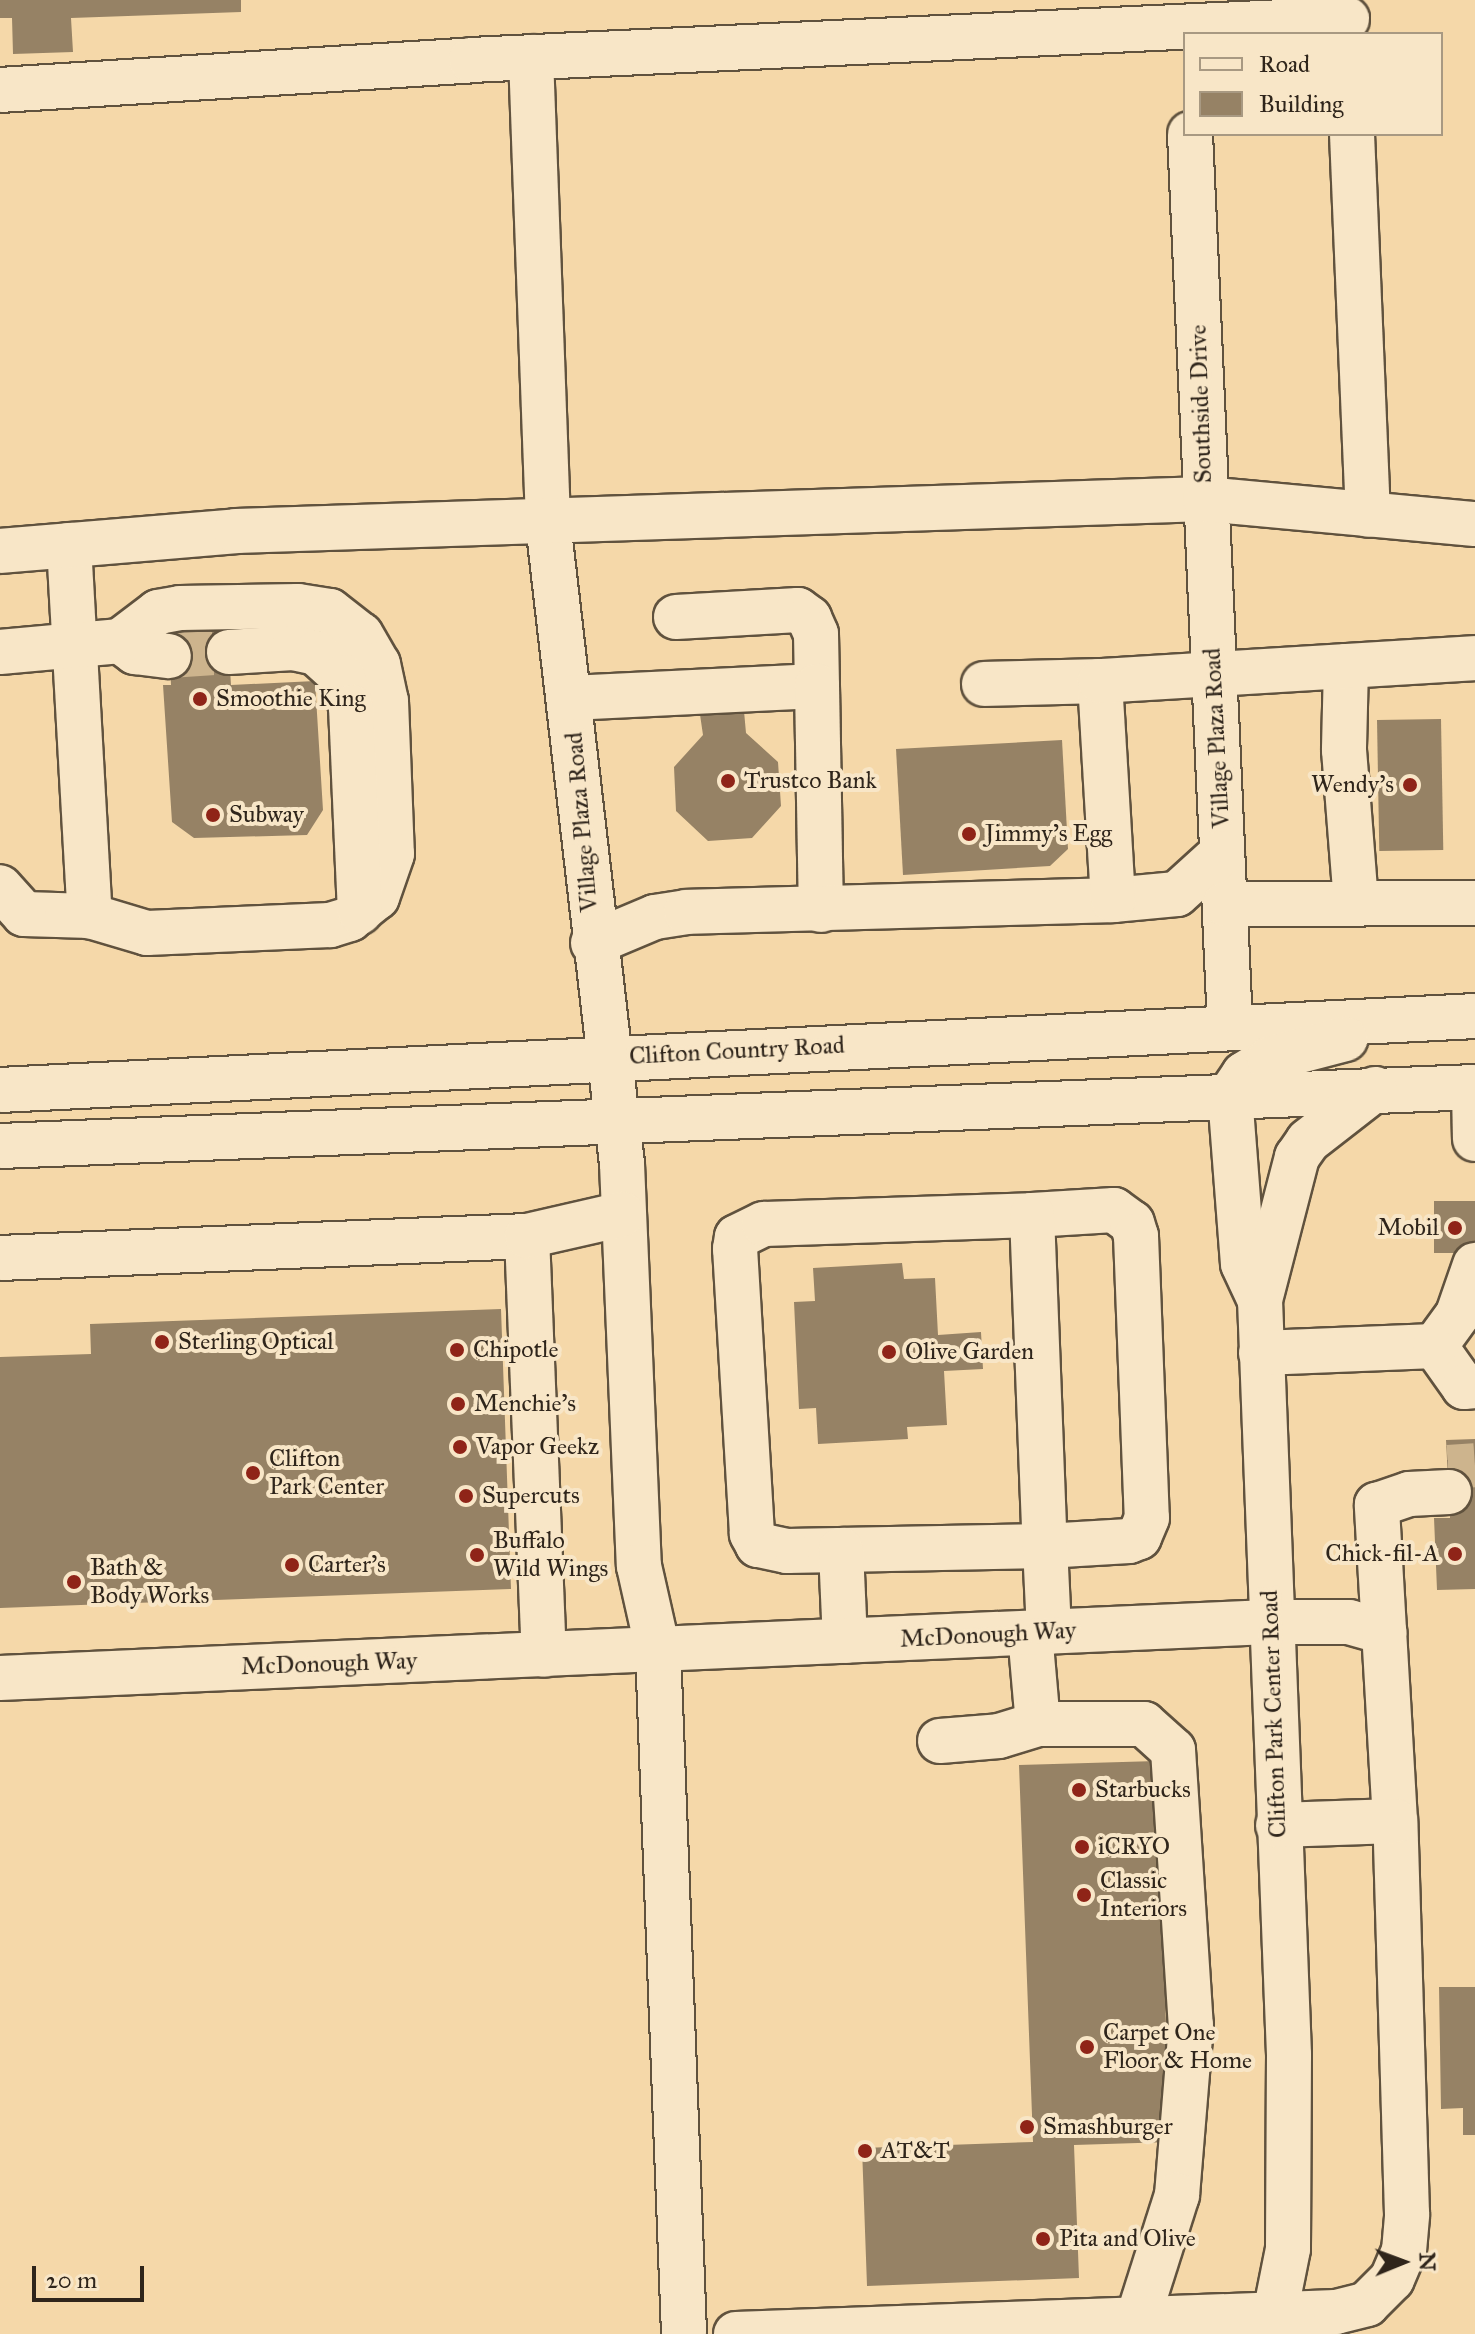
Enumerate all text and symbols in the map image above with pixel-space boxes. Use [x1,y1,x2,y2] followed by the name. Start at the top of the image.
[1183,32,1443,136] legend
[1259,49,1310,79] text: Road
[1259,89,1344,119] text: Building
[1184,324,1218,484] street label: Southside Drive
[1198,647,1236,829] street label: Village Plaza Road
[216,685,366,713] place label: Smoothie King
[191,690,209,708] marker: Smoothie King
[560,731,604,913] street label: Village Plaza Road
[744,767,877,795] place label: Trustco Bank
[1311,771,1394,799] place label: Wendy's
[719,772,737,790] marker: Trustco Bank
[1401,776,1419,794] marker: Wendy's
[229,801,304,829] place label: Subway
[204,806,222,824] marker: Subway
[985,820,1112,848] place label: Jimmy's Egg
[960,825,978,843] marker: Jimmy's Egg
[628,1031,846,1071] street label: Clifton Country Road
[1378,1214,1439,1242] place label: Mobil
[1446,1219,1464,1237] marker: Mobil
[178,1328,334,1356] place label: Sterling Optical
[153,1333,171,1351] marker: Sterling Optical
[473,1336,558,1364] place label: Chipotle
[905,1338,1034,1366] place label: Olive Garden
[448,1341,466,1359] marker: Chipotle
[880,1343,898,1361] marker: Olive Garden
[474,1390,576,1418] place label: Menchie's
[449,1395,467,1413] marker: Menchie's
[476,1433,599,1461] place label: Vapor Geekz
[451,1438,469,1456] marker: Vapor Geekz
[269,1445,384,1501] place label: Clifton Park Center
[244,1464,262,1482] marker: Clifton Park Center
[482,1482,580,1510] place label: Supercuts
[457,1487,475,1505] marker: Supercuts
[493,1527,608,1583] place label: Buffalo Wild Wings
[1325,1540,1439,1568] place label: Chick-fil-A
[1446,1545,1464,1563] marker: Chick-fil-A
[468,1546,486,1564] marker: Buffalo Wild Wings
[308,1551,386,1579] place label: Carter's
[90,1554,209,1610] place label: Bath & Body Works
[283,1556,301,1574] marker: Carter's
[65,1573,83,1591] marker: Bath & Body Works
[1255,1590,1293,1838] street label: Clifton Park Center Road
[899,1616,1077,1654] street label: McDonough Way
[240,1647,418,1681] street label: McDonough Way
[1095,1776,1191,1804] place label: Starbucks
[1070,1781,1088,1799] marker: Starbucks
[1098,1833,1170,1861] place label: iCRYO
[1073,1838,1091,1856] marker: iCRYO
[1100,1867,1187,1923] place label: Classic Interiors
[1075,1886,1093,1904] marker: Classic Interiors
[1103,2019,1252,2075] place label: Carpet One Floor & Home
[1078,2038,1096,2056] marker: Carpet One Floor & Home
[1043,2113,1173,2141] place label: Smashburger
[1018,2118,1036,2136] marker: Smashburger
[881,2137,950,2165] place label: AT&T
[856,2142,874,2160] marker: AT&T
[1363,2222,1443,2302] north arrow
[1059,2225,1196,2253] place label: Pita and Olive
[1034,2230,1052,2248] marker: Pita and Olive
[36,2250,148,2300] scale bar
[1414,2252,1441,2271] text: N
[46,2265,97,2295] text: 20 m

